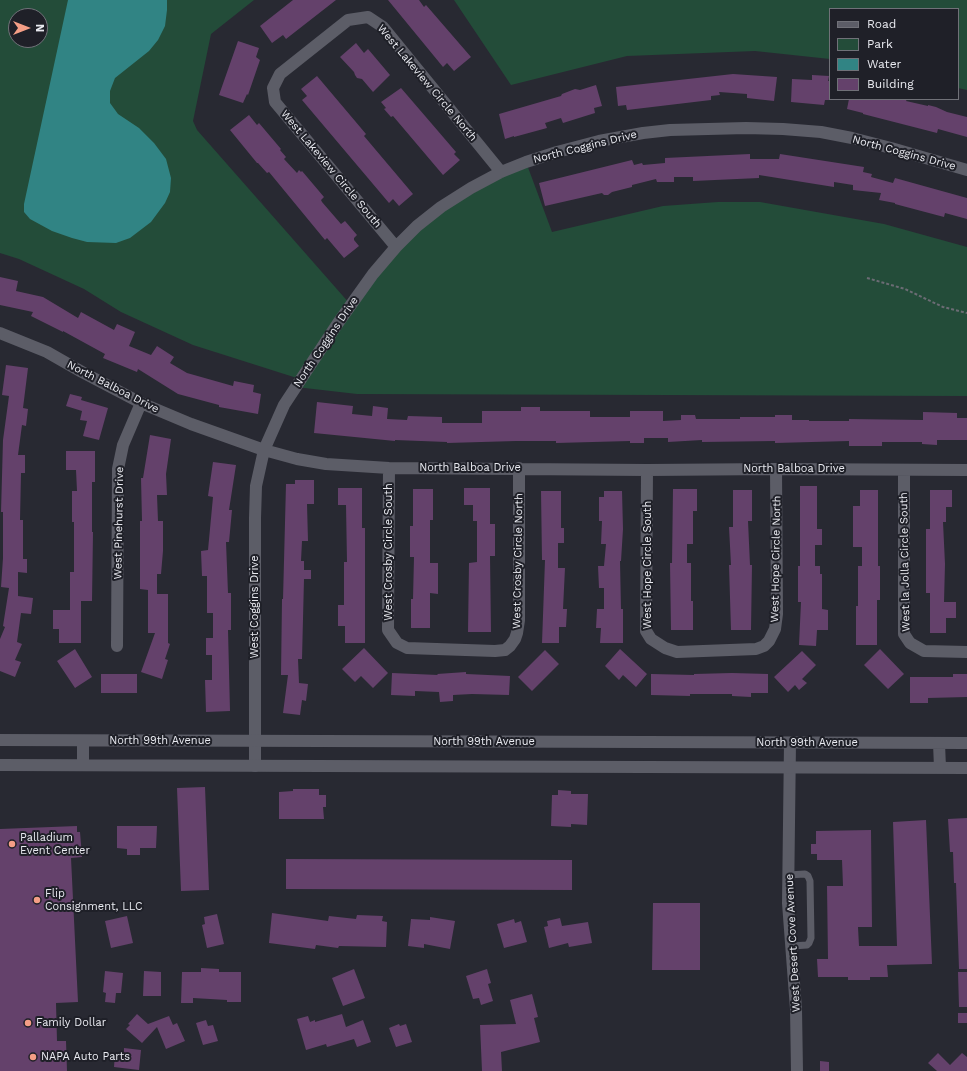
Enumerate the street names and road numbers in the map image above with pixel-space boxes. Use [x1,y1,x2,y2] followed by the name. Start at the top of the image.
[374,22,480,144] street label: West Lakeview Circle North
[278,107,384,231] street label: West Lakeview Circle South
[532,128,638,166] street label: North Coggins Drive
[851,133,957,173] street label: North Coggins Drive
[291,294,361,390] street label: North Coggins Drive
[65,358,161,416] street label: North Balboa Drive
[419,461,521,475] street label: North Balboa Drive
[743,462,845,476] street label: North Balboa Drive
[111,466,127,580] street label: West Pinehurst Drive
[382,483,396,621] street label: West Crosby Circle South
[897,492,913,632] street label: West la Jolla Circle South
[510,493,526,629] street label: West Crosby Circle North
[768,495,784,623] street label: West Hope Circle North
[641,501,655,629] street label: West Hope Circle South
[248,555,262,659] street label: West Coggins Drive
[109,734,211,748] street label: North 99th Avenue
[433,735,535,749] street label: North 99th Avenue
[756,736,858,750] street label: North 99th Avenue
[783,873,803,1013] street label: West Desert Cove Avenue

